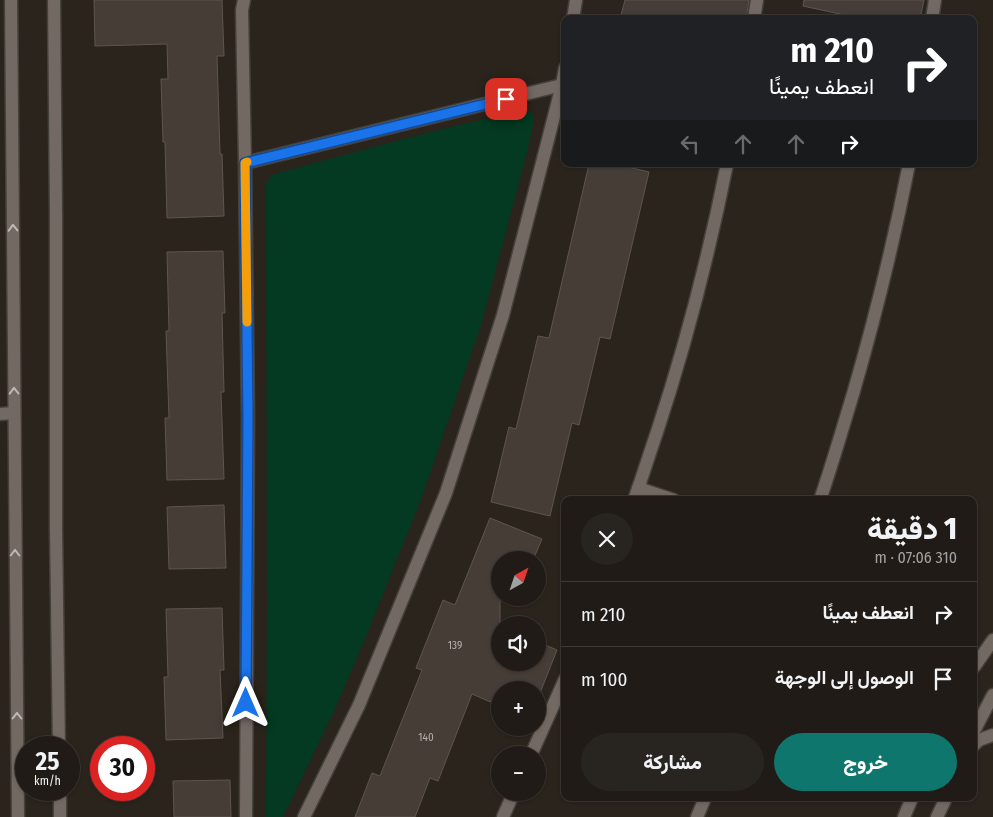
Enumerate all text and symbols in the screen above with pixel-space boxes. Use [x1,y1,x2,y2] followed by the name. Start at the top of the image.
[790,29,874,71] text: 210 m
[892,35,957,100] icon: right
[769,73,874,100] text: انعطف يمينًا
[485,78,527,120] pin
[492,85,520,113] icon: arrive
[676,130,704,158] icon: left
[729,130,757,158] icon: ahead
[782,130,810,158] icon: ahead
[835,130,863,158] icon: right
[8,224,18,232] one-way arrow
[9,387,19,394] one-way arrow
[867,511,957,547] text: 1 دقيقة
[581,513,633,565] button: close
[874,548,957,567] text: 310 m · 07:06
[10,549,21,557] one-way arrow
[491,551,546,606] north arrow
[491,551,546,801] map controls
[929,600,957,628] icon: right
[822,601,914,624] text: انعطف يمينًا
[581,603,625,626] text: 210 m
[491,616,546,671] button: sound
[448,639,462,652] house number: 139
[929,665,957,693] icon: arrive
[775,666,914,689] text: الوصول إلى الوجهة
[581,668,627,691] text: 100 m
[219,676,271,728] position arrow
[491,681,546,736] button: +
[12,712,22,720] one-way arrow
[418,731,434,744] house number: 140
[581,733,764,791] button: مشاركة
[774,733,957,791] button: خروج
[90,736,155,801] speed limit sign: 30
[491,746,546,801] button: −
[36,747,59,777] text: 25
[34,774,61,788] text: km/h

